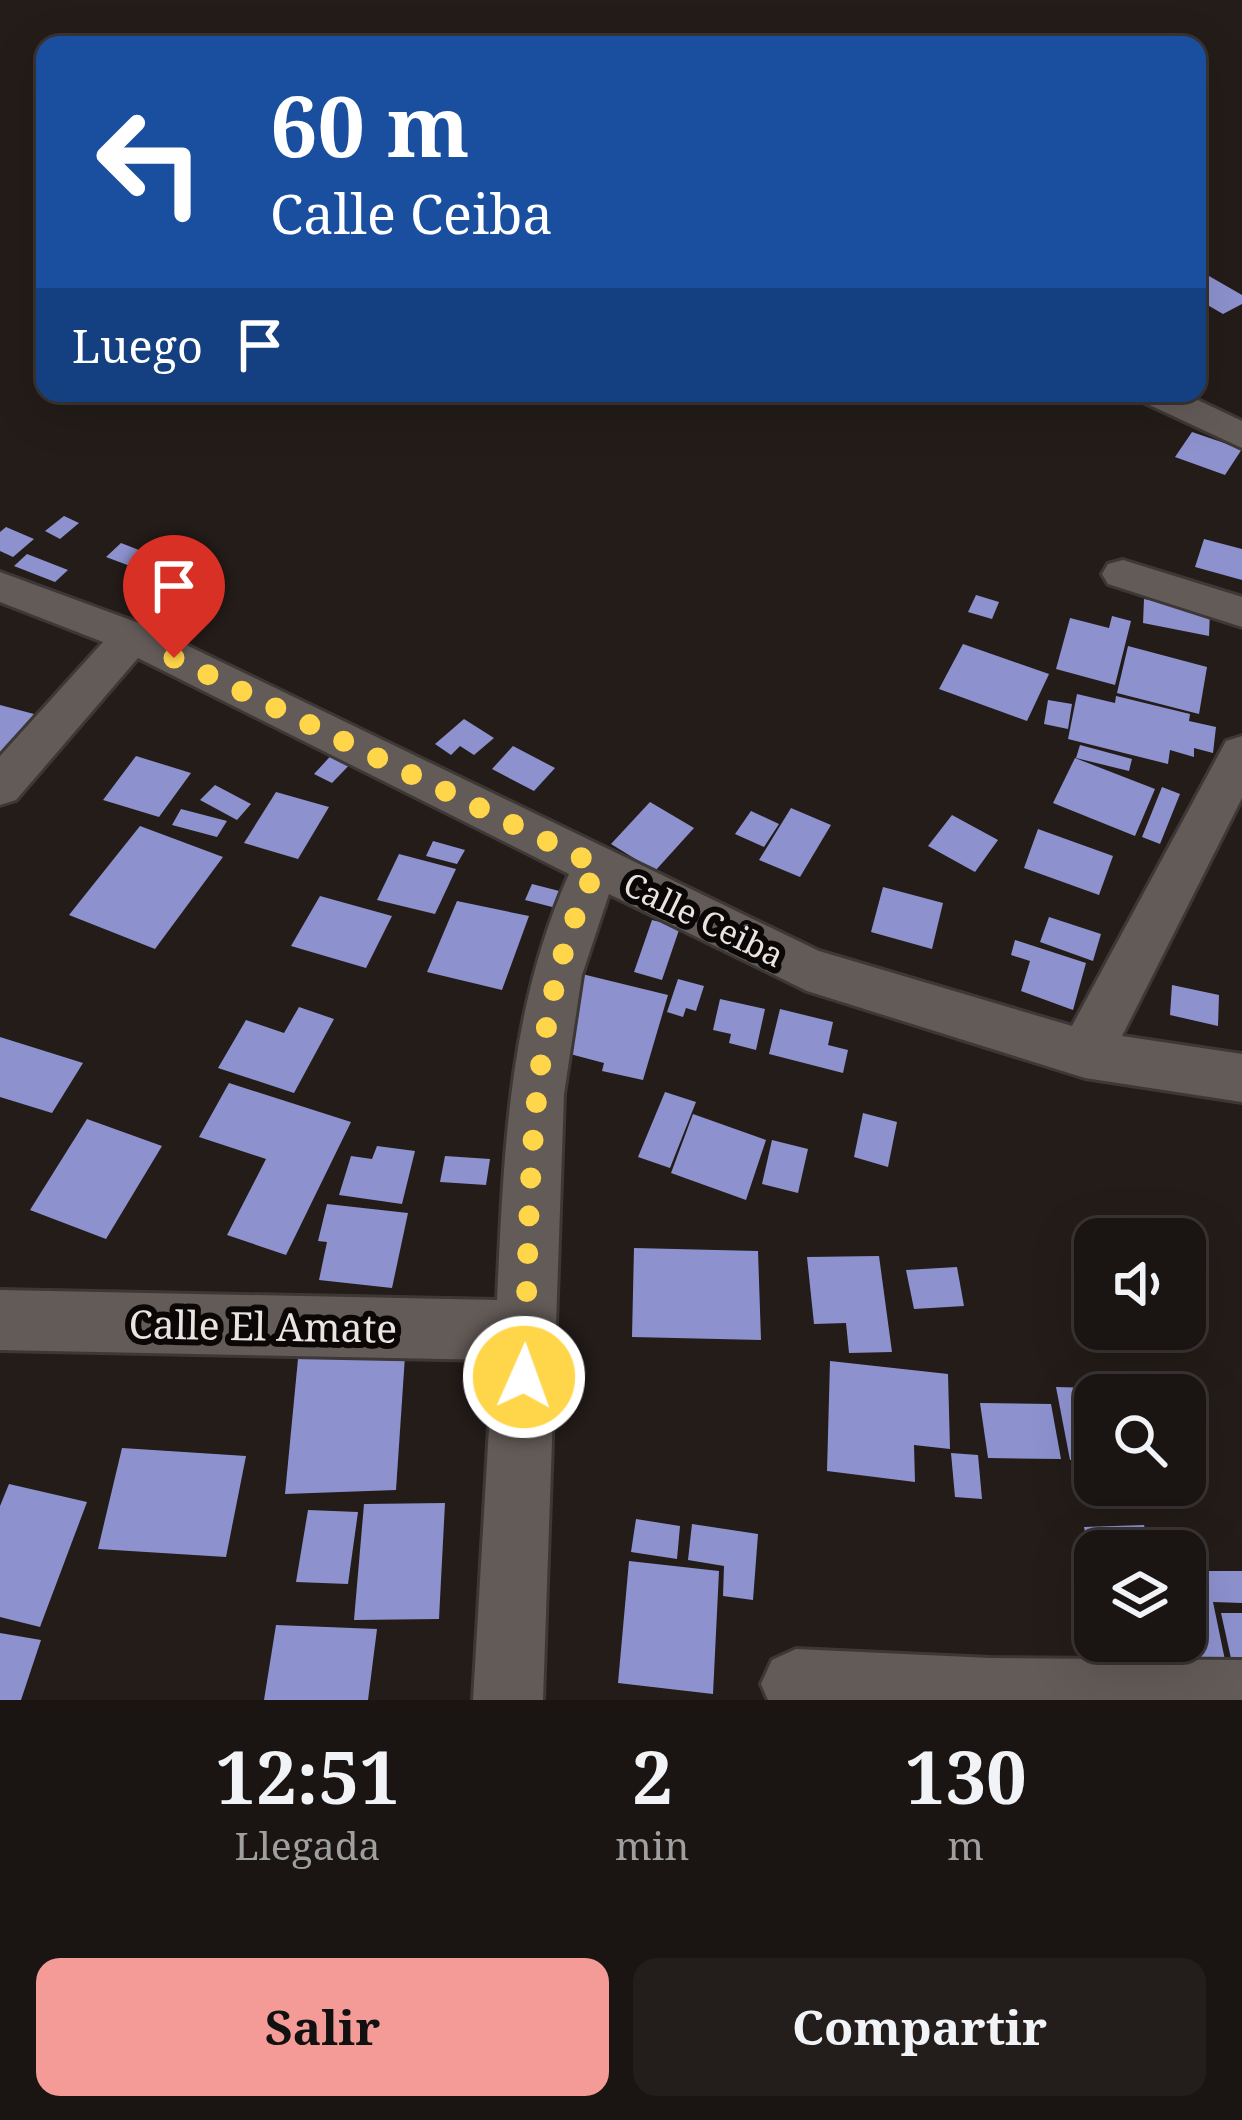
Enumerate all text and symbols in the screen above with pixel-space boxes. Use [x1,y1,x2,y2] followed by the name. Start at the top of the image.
[270,67,470,182] text: 60 m
[72,84,228,240] icon: left
[270,176,553,250] text: Calle Ceiba
[227,312,293,378] icon: arrive
[72,315,203,376] text: Luego
[123,535,225,658] pin
[141,553,207,619] icon: arrive
[616,861,792,977] street label: Calle Ceiba
[1074,1218,1206,1662] map controls
[1074,1218,1206,1350] button: sound
[128,1296,398,1354] street label: Calle El Amate
[461,1314,587,1440] position arrow
[1074,1374,1206,1506] button: search
[1074,1530,1206,1662] button: layers
[215,1727,400,1825] text: 12:51
[632,1727,673,1825] text: 2
[905,1727,1027,1825] text: 130
[234,1818,381,1871] text: Llegada
[615,1818,690,1871] text: min
[947,1818,984,1871] text: m
[36,1958,609,2096] button: Salir
[633,1958,1206,2096] button: Compartir

